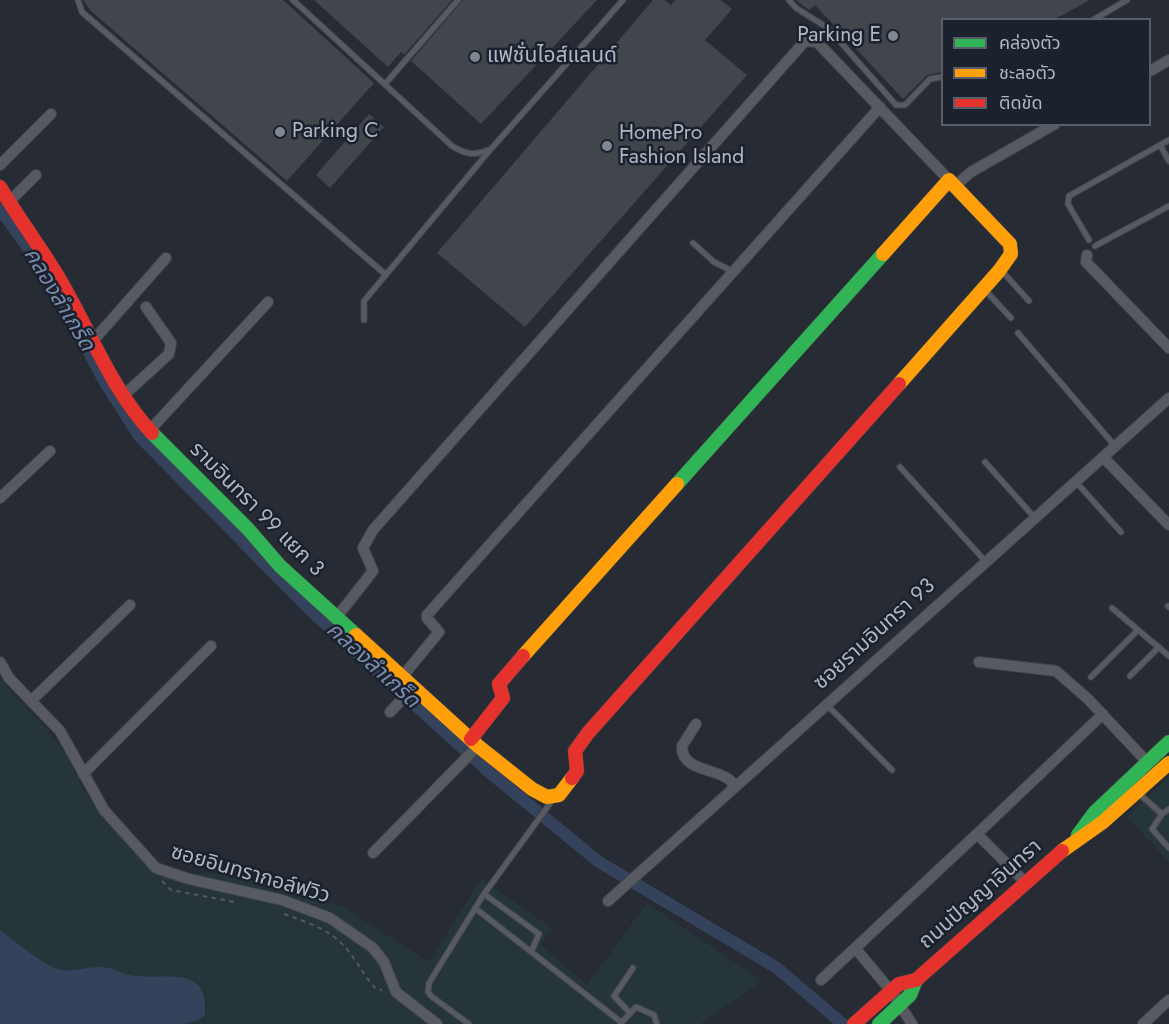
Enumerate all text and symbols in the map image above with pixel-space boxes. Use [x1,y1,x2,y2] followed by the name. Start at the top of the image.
[941,18,1151,126] legend
[797,23,881,49] place label: Parking E
[886,29,900,43] marker: Parking E
[999,30,1061,56] text: คล่องตัว
[487,44,617,70] place label: แฟชั่นไอส์แลนด์
[468,50,482,64] marker: แฟชั่นไอส์แลนด์
[999,60,1056,86] text: ชะลอตัว
[999,90,1042,116] text: ติดขัด
[292,119,379,145] place label: Parking C
[619,121,744,171] place label: HomePro Fashion Island
[273,125,287,139] marker: Parking C
[600,139,614,153] marker: HomePro Fashion Island
[17,243,99,357] water label: คลองลำเกร็ด
[184,438,328,582] street label: รามอินทรา 99 แยก 3
[809,574,941,696] street label: ซอยรามอินทรา 93
[320,617,424,715] water label: คลองลำเกร็ด
[915,835,1047,955] street label: ถนนปัญญาอินทรา
[168,840,332,910] street label: ซอยอินทรากอล์ฟวิว

